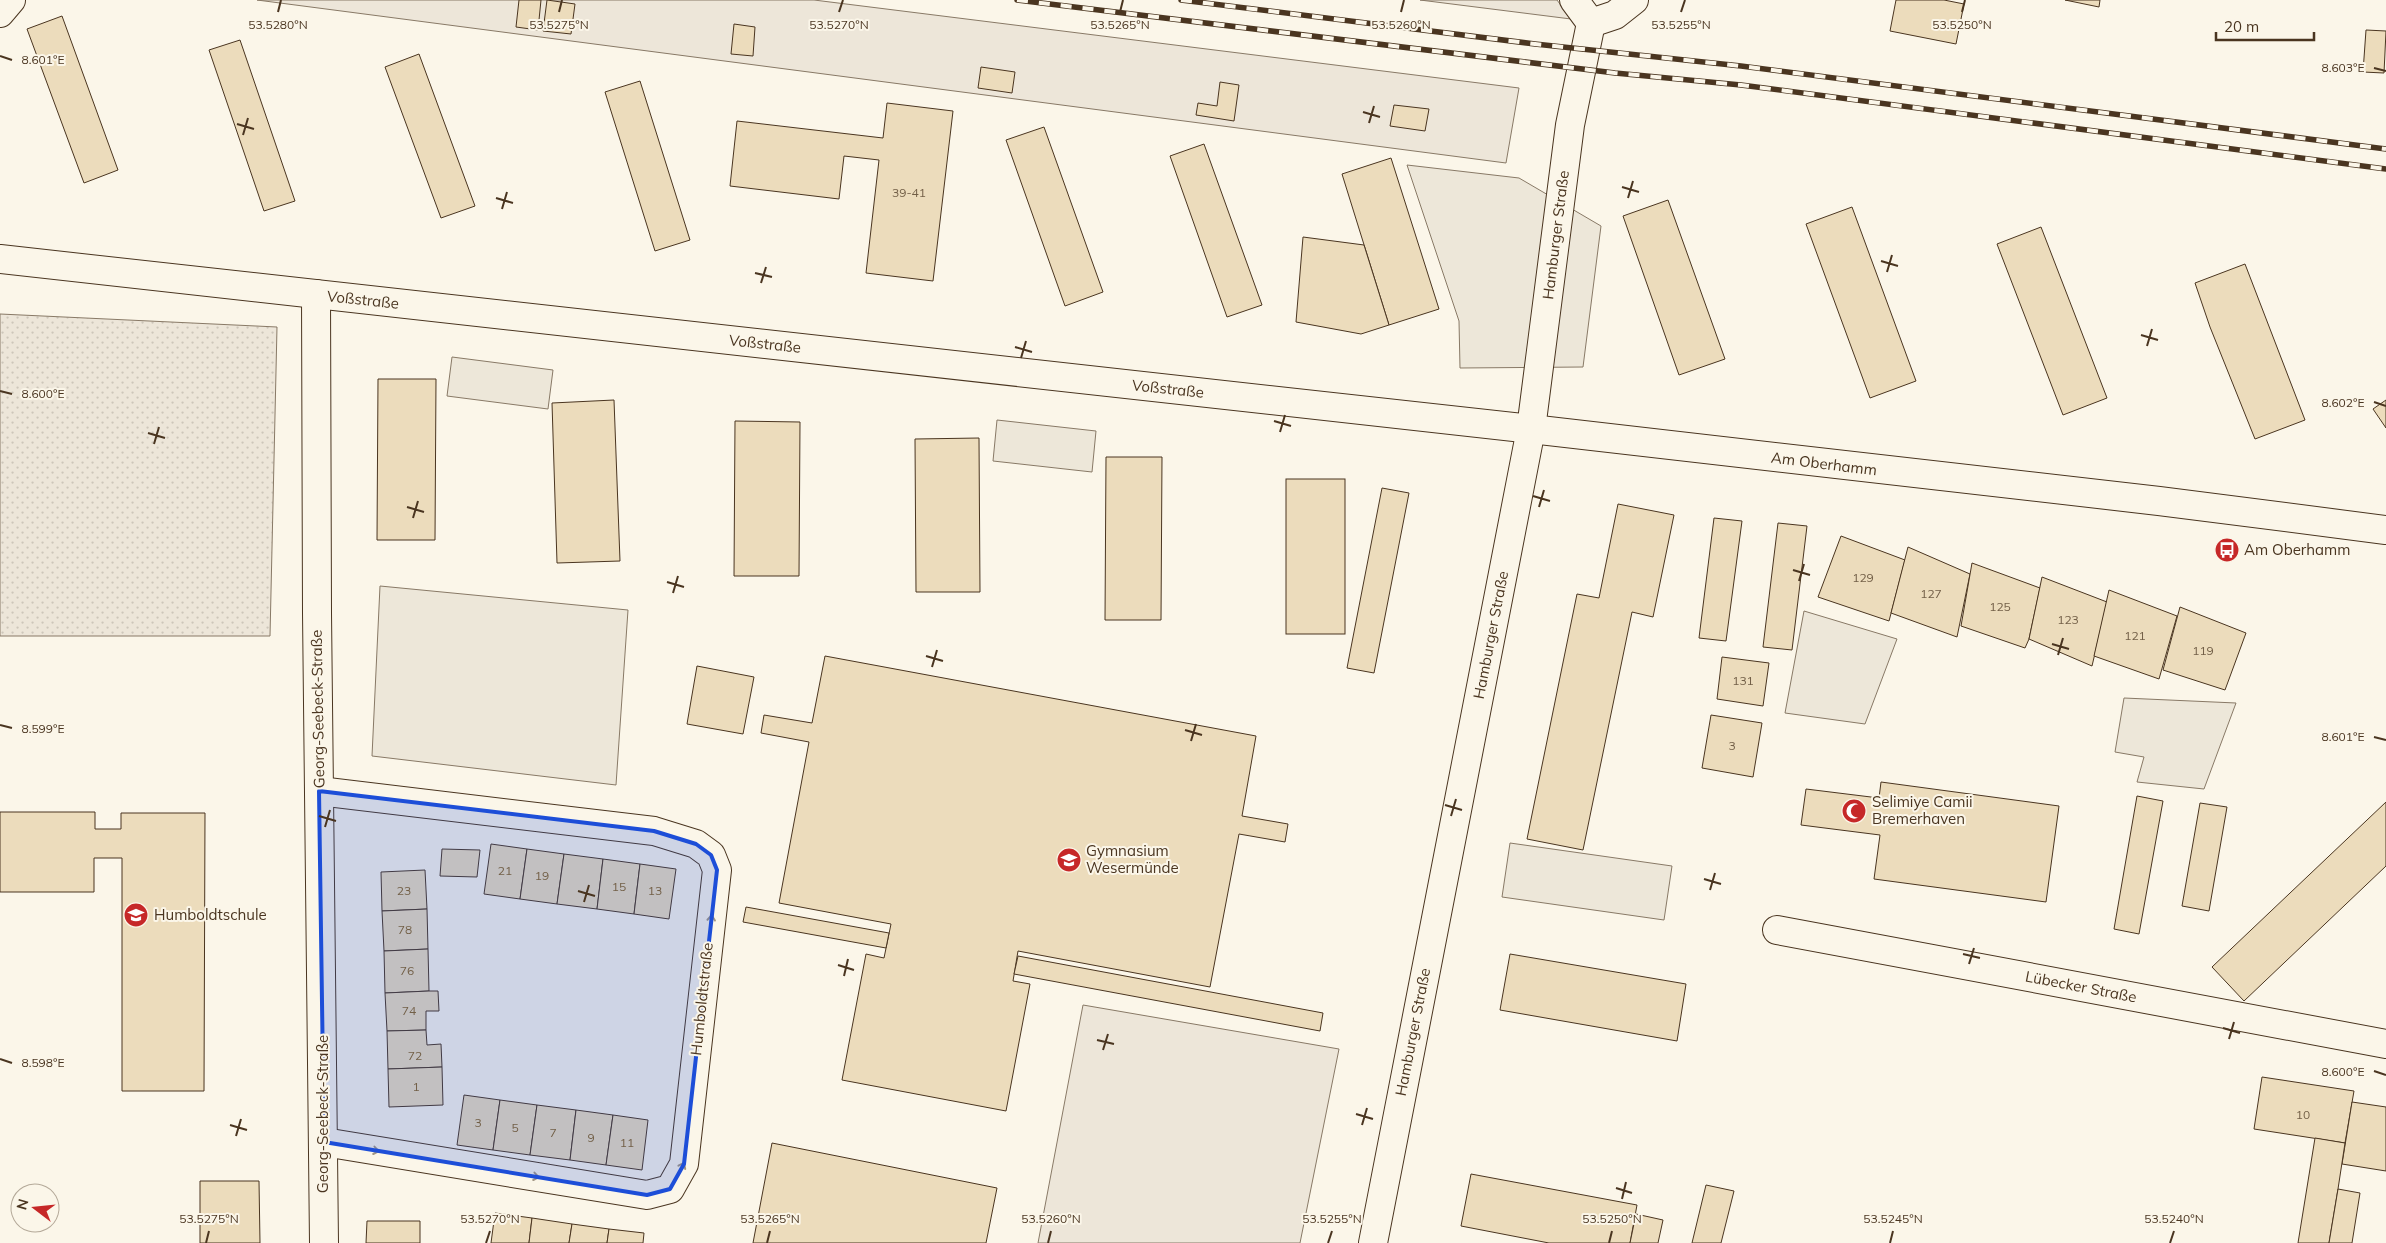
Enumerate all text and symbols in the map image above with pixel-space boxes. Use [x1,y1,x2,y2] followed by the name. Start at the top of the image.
[2216,10,2314,42] scale bar
[248,17,308,32] text: 53.5280°N
[529,17,589,32] text: 53.5275°N
[809,17,869,32] text: 53.5270°N
[1090,17,1150,32] text: 53.5265°N
[1371,17,1431,32] text: 53.5260°N
[1651,17,1711,32] text: 53.5255°N
[1932,17,1992,32] text: 53.5250°N
[2224,17,2259,36] text: 20 m
[21,52,65,67] text: 8.601°E
[2321,60,2365,75] text: 8.603°E
[1538,169,1573,301] street label: Hamburger Straße
[892,185,926,200] house number: 39-41
[326,286,400,313] street label: Voßstraße
[728,330,802,357] street label: Voßstraße
[1131,375,1205,402] street label: Voßstraße
[21,386,65,401] text: 8.600°E
[2321,395,2365,410] text: 8.602°E
[1770,448,1878,479] street label: Am Oberhamm
[2214,537,2240,563] bus stop icon: Am Oberhamm
[2244,540,2350,559] place label: Am Oberhamm
[1469,569,1512,700] street label: Hamburger Straße
[1852,570,1874,585] house number: 129
[1920,586,1942,601] house number: 127
[1989,599,2011,614] house number: 125
[2057,612,2079,627] house number: 123
[2124,628,2146,643] house number: 121
[307,630,328,788] street label: Georg-Seebeck-Straße
[2192,643,2214,658] house number: 119
[1732,673,1754,688] house number: 131
[21,721,65,736] text: 8.599°E
[2321,729,2365,744] text: 8.601°E
[1728,738,1736,753] house number: 3
[1872,792,1973,828] place label: Selimiye Camii Bremerhaven
[1841,798,1867,824] mosque icon: Selimiye Camii Bremerhaven
[1086,841,1179,877] place label: Gymnasium Wesermünde
[1056,847,1082,873] school or university icon: Gymnasium Wesermünde
[498,863,512,878] house number: 21
[535,868,549,883] house number: 19
[612,879,626,894] house number: 15
[397,883,411,898] house number: 23
[648,883,662,898] house number: 13
[123,902,149,928] school or university icon: Humboldtschule
[154,905,267,924] place label: Humboldtschule
[706,914,716,930] one-way arrow
[398,922,412,937] house number: 78
[686,942,717,1056] street label: Humboldtstraße
[400,963,414,978] house number: 76
[1391,966,1434,1097] street label: Hamburger Straße
[2024,966,2138,1007] street label: Lübecker Straße
[402,1003,416,1018] house number: 74
[313,1035,332,1193] street label: Georg-Seebeck-Straße
[408,1048,422,1063] house number: 72
[21,1055,65,1070] text: 8.598°E
[2321,1064,2365,1079] text: 8.600°E
[412,1079,420,1094] house number: 1
[2296,1107,2310,1122] house number: 10
[474,1115,482,1130] house number: 3
[511,1120,519,1135] house number: 5
[549,1125,557,1140] house number: 7
[587,1130,595,1145] house number: 9
[620,1135,634,1150] house number: 11
[364,1145,380,1155] one-way arrow
[676,1162,686,1177] one-way arrow
[524,1172,540,1182] one-way arrow
[10,1183,60,1233] north arrow
[12,1197,33,1212] text: N
[179,1211,239,1226] text: 53.5275°N
[460,1211,520,1226] text: 53.5270°N
[740,1211,800,1226] text: 53.5265°N
[1021,1211,1081,1226] text: 53.5260°N
[1302,1211,1362,1226] text: 53.5255°N
[1582,1211,1642,1226] text: 53.5250°N
[1863,1211,1923,1226] text: 53.5245°N
[2144,1211,2204,1226] text: 53.5240°N

